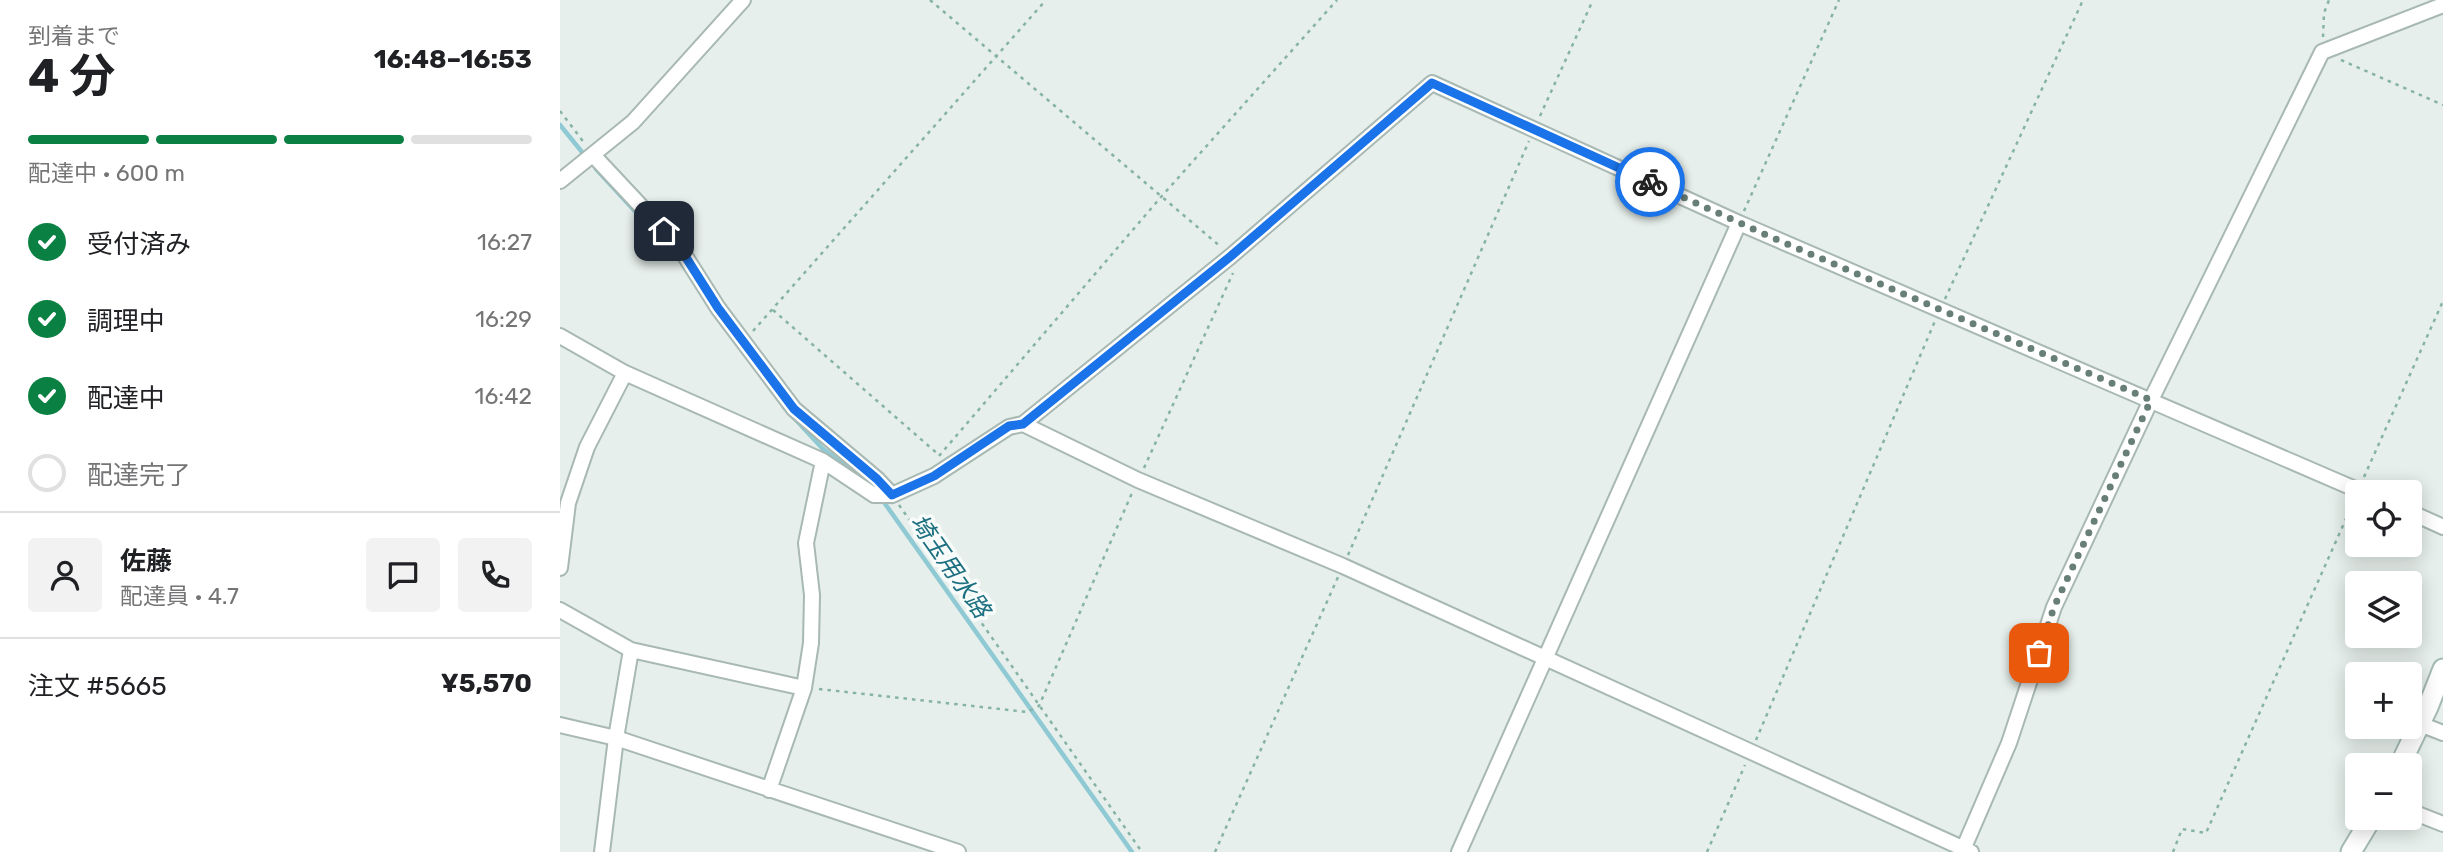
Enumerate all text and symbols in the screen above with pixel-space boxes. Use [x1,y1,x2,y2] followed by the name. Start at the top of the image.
[28,22,120,50] text: 到着まで
[374,44,532,75] text: 16:48–16:53
[28,49,115,104] text: 4 分
[1615,147,1685,217] courier
[28,159,185,187] text: 配達中 · 600 m
[1631,163,1669,201] icon: bike
[634,201,694,261] pin
[645,212,683,250] icon: home
[28,223,66,261] icon: check
[477,228,532,256] text: 16:27
[87,229,191,260] text: 受付済み
[28,300,66,338] icon: check
[475,305,532,333] text: 16:29
[87,306,165,337] text: 調理中
[28,377,66,415] icon: check
[475,382,532,410] text: 16:42
[87,383,165,414] text: 配達中
[87,460,191,491] text: 配達完了
[2345,480,2422,830] map controls
[2345,480,2422,557] button: locate
[904,509,997,625] water label: 埼玉用水路
[28,538,102,612] button: person
[366,538,440,612] button: chat
[458,538,532,612] button: phone
[120,546,172,577] text: 佐藤
[2345,571,2422,648] button: layers
[120,582,239,610] text: 配達員 · 4.7
[2009,623,2069,683] pin
[2020,634,2058,672] icon: bag
[2345,662,2422,739] button: +
[441,668,532,699] text: ¥5,570
[28,671,167,702] text: 注文 #5665
[2345,753,2422,830] button: −

